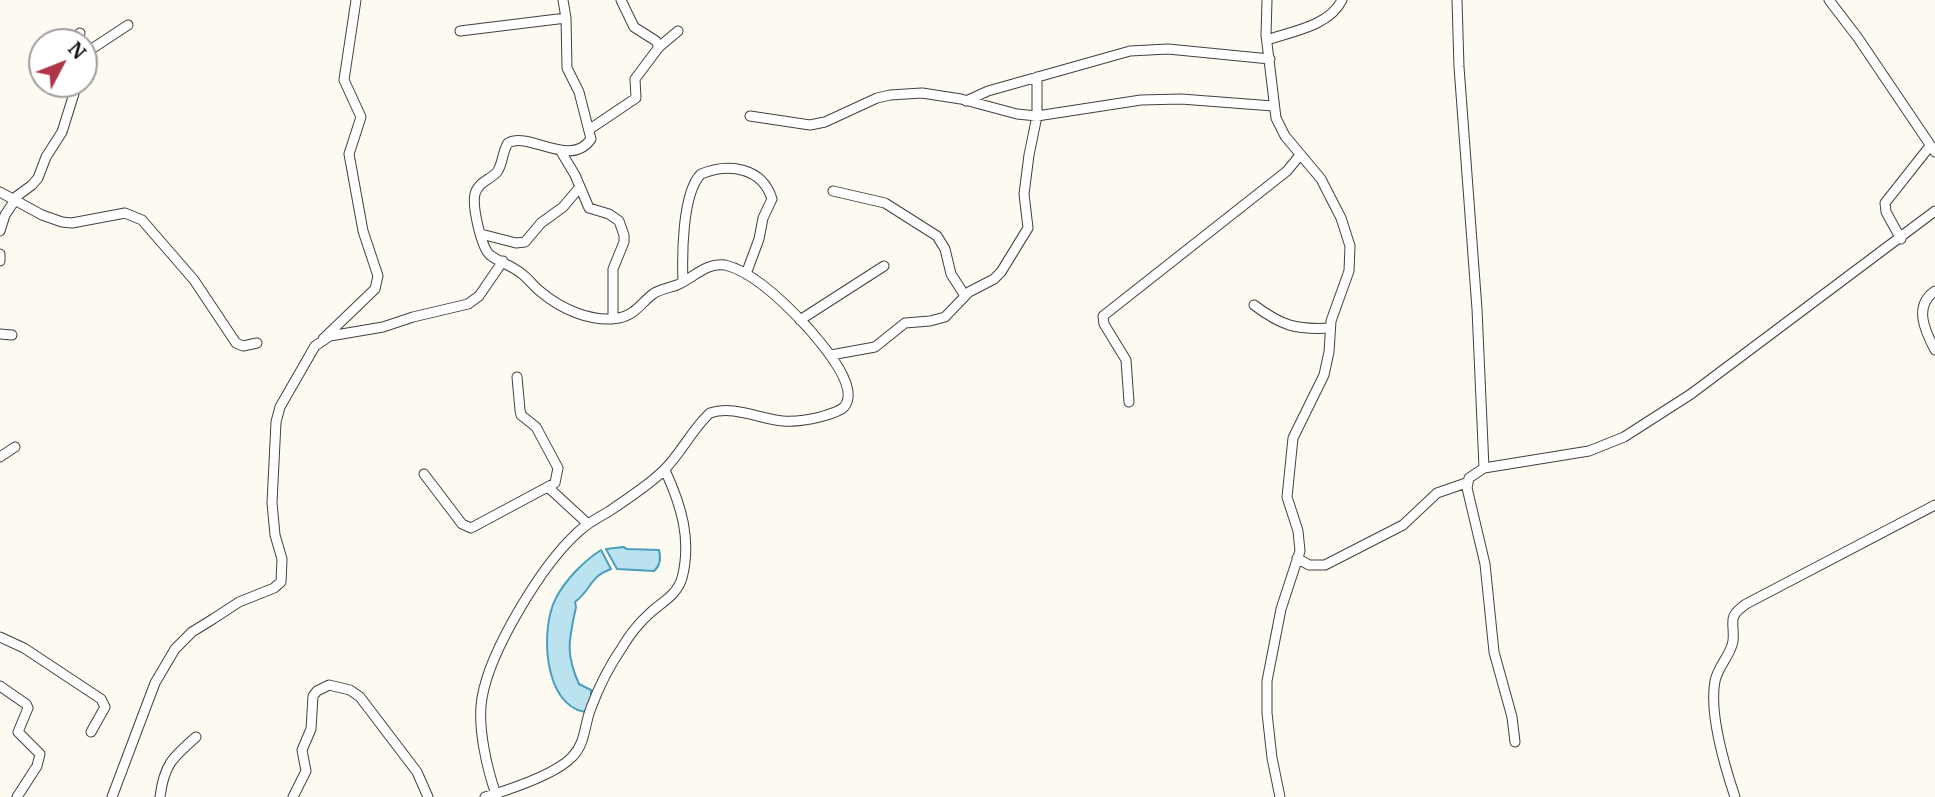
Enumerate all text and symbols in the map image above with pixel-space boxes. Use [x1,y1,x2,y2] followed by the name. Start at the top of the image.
[28,28,98,98] north arrow
[63,37,91,64] text: N

